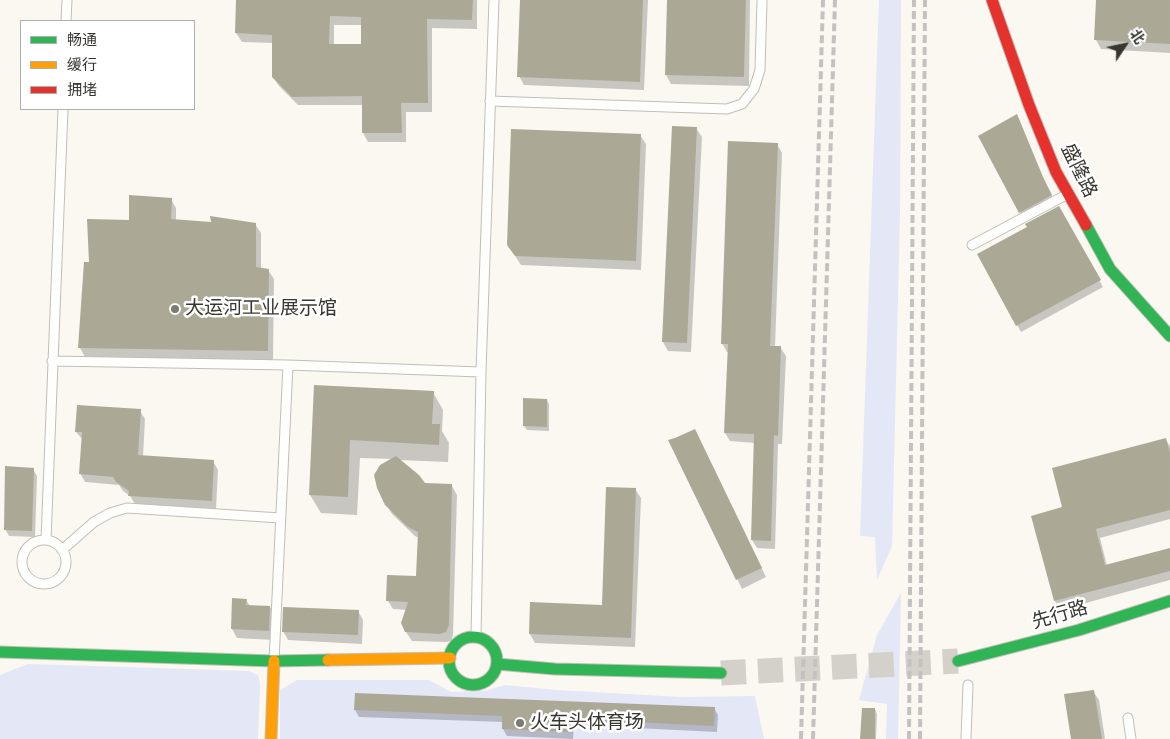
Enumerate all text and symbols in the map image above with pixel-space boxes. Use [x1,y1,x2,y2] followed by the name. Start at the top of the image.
[20,20,195,110] legend
[1100,20,1150,70] north arrow
[1125,25,1150,48] text: 北
[67,28,97,51] text: 畅通
[67,53,97,76] text: 缓行
[67,78,97,101] text: 拥堵
[1055,140,1101,202] street label: 盛隆路
[185,298,337,320] place label: 大运河工业展示馆
[169,303,181,315] marker: 大运河工业展示馆
[1029,597,1091,635] street label: 先行路
[530,712,644,734] place label: 火车头体育场
[514,717,526,729] marker: 火车头体育场

